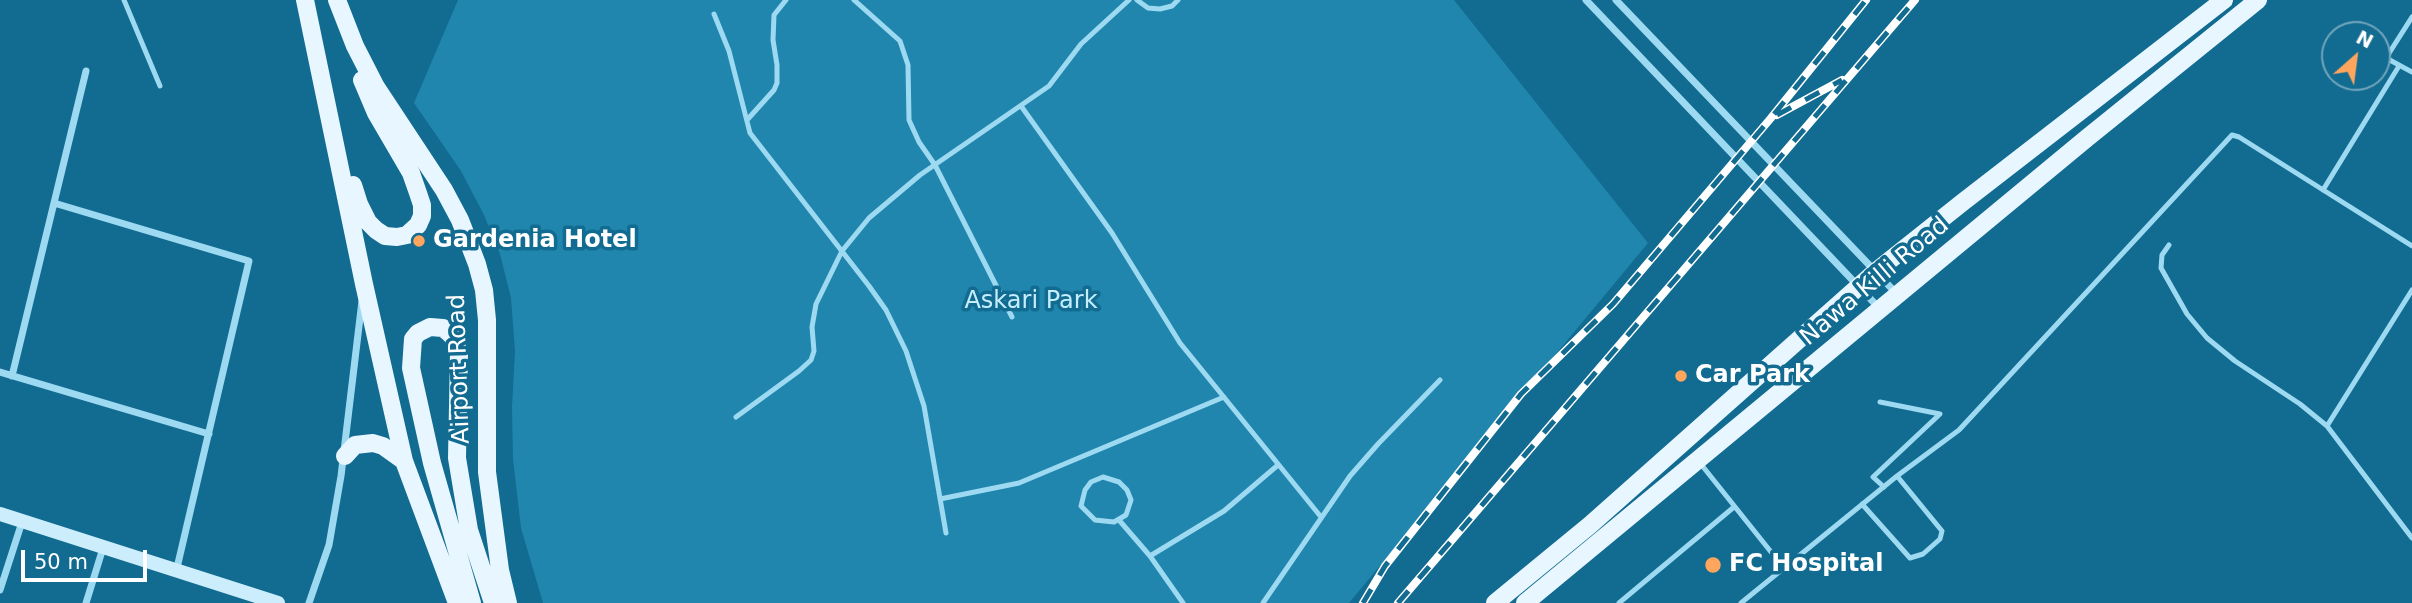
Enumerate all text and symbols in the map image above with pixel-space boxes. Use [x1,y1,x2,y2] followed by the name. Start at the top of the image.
[2321,21,2391,91] north arrow
[2353,26,2377,53] text: N
[1795,212,1955,352] street label: Nawa Killi Road
[433,227,637,255] place label: Gardenia Hotel
[411,233,427,249] marker: Gardenia Hotel
[964,288,1098,316] park label: Askari Park
[443,294,477,444] street label: Airport Road
[1695,362,1810,390] place label: Car Park
[1673,368,1689,384] marker: Car Park
[24,536,150,580] scale bar
[34,550,88,574] text: 50 m
[1729,551,1884,579] place label: FC Hospital
[1703,555,1723,575] marker: FC Hospital

